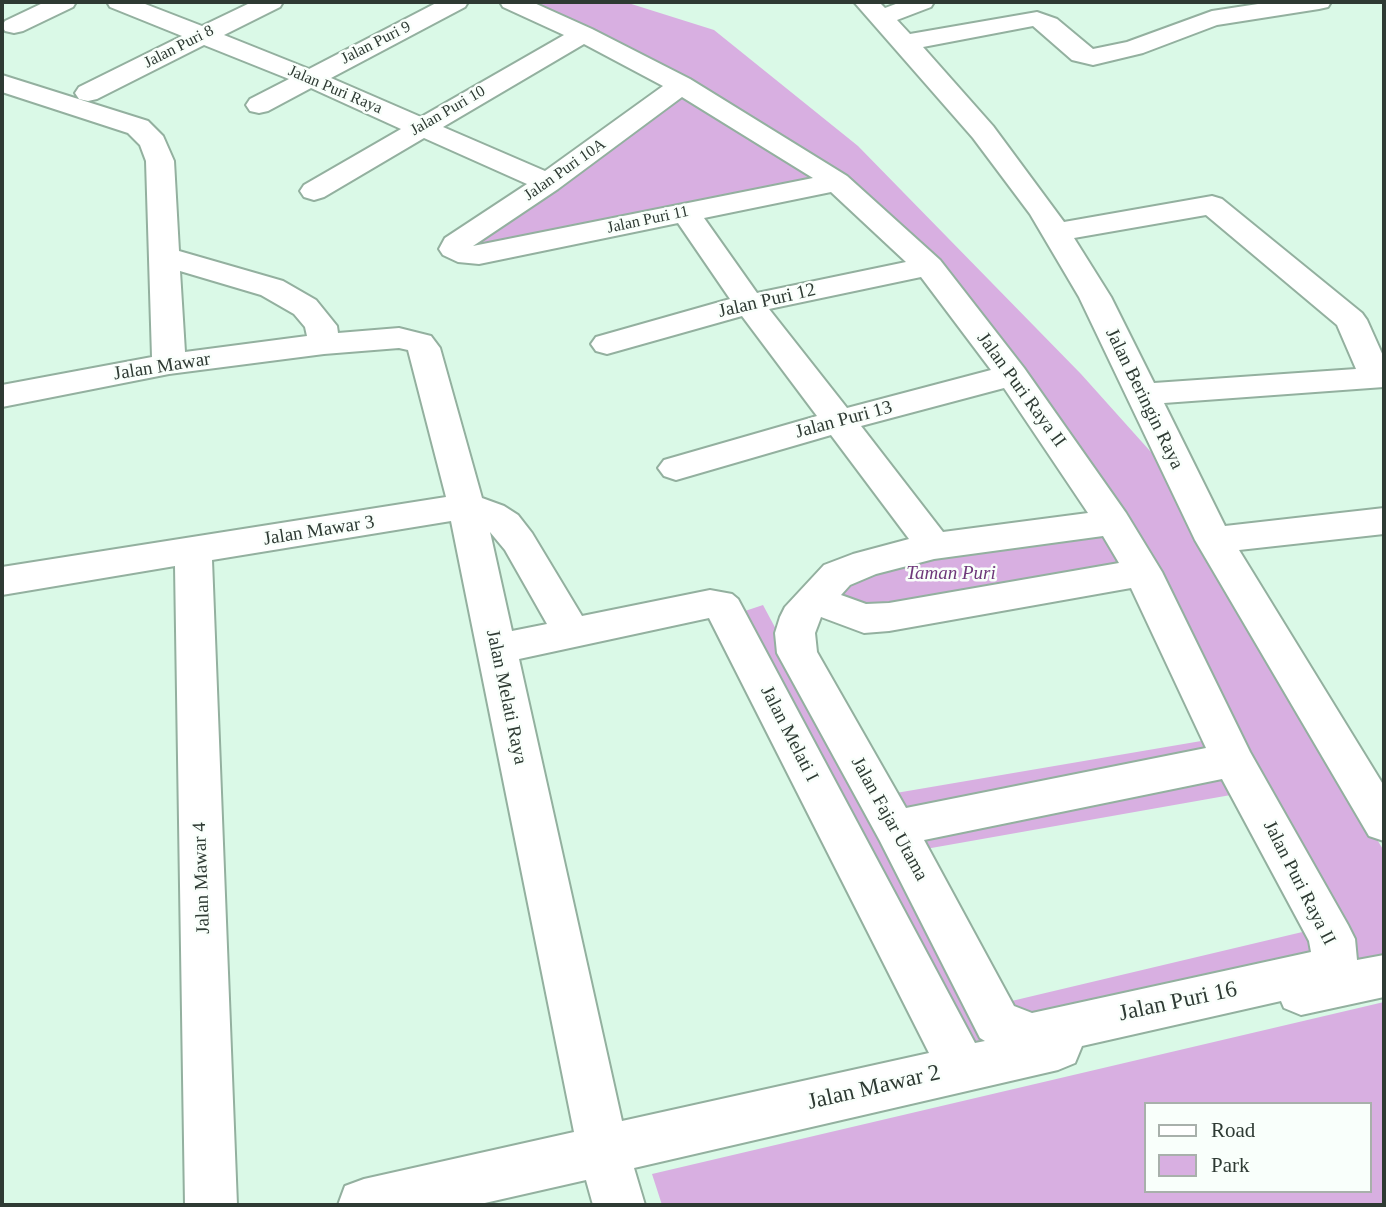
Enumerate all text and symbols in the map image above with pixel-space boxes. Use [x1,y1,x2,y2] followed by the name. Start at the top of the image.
[338,17,414,69] street label: Jalan Puri 9
[141,21,217,73] street label: Jalan Puri 8
[285,62,385,118] street label: Jalan Puri Raya
[407,82,489,140] street label: Jalan Puri 10
[521,135,609,205] street label: Jalan Puri 10A
[605,202,691,238] street label: Jalan Puri 11
[716,279,818,323] street label: Jalan Puri 12
[1100,325,1188,473] street label: Jalan Beringin Raya
[972,328,1070,452] street label: Jalan Puri Raya II
[112,348,212,386] street label: Jalan Mawar
[793,396,895,444] street label: Jalan Puri 13
[262,511,376,551] street label: Jalan Mawar 3
[906,563,996,585] park label: Taman Puri
[481,628,531,766] street label: Jalan Melati Raya
[755,682,823,786] street label: Jalan Melati I
[846,753,932,885] street label: Jalan Fajar Utama
[1258,817,1340,949] street label: Jalan Puri Raya II
[189,822,215,934] street label: Jalan Mawar 4
[1116,976,1240,1028] street label: Jalan Puri 16
[805,1059,943,1117] street label: Jalan Mawar 2
[1144,1102,1372,1193] legend
[1211,1118,1255,1142] text: Road
[1211,1153,1250,1177] text: Park

